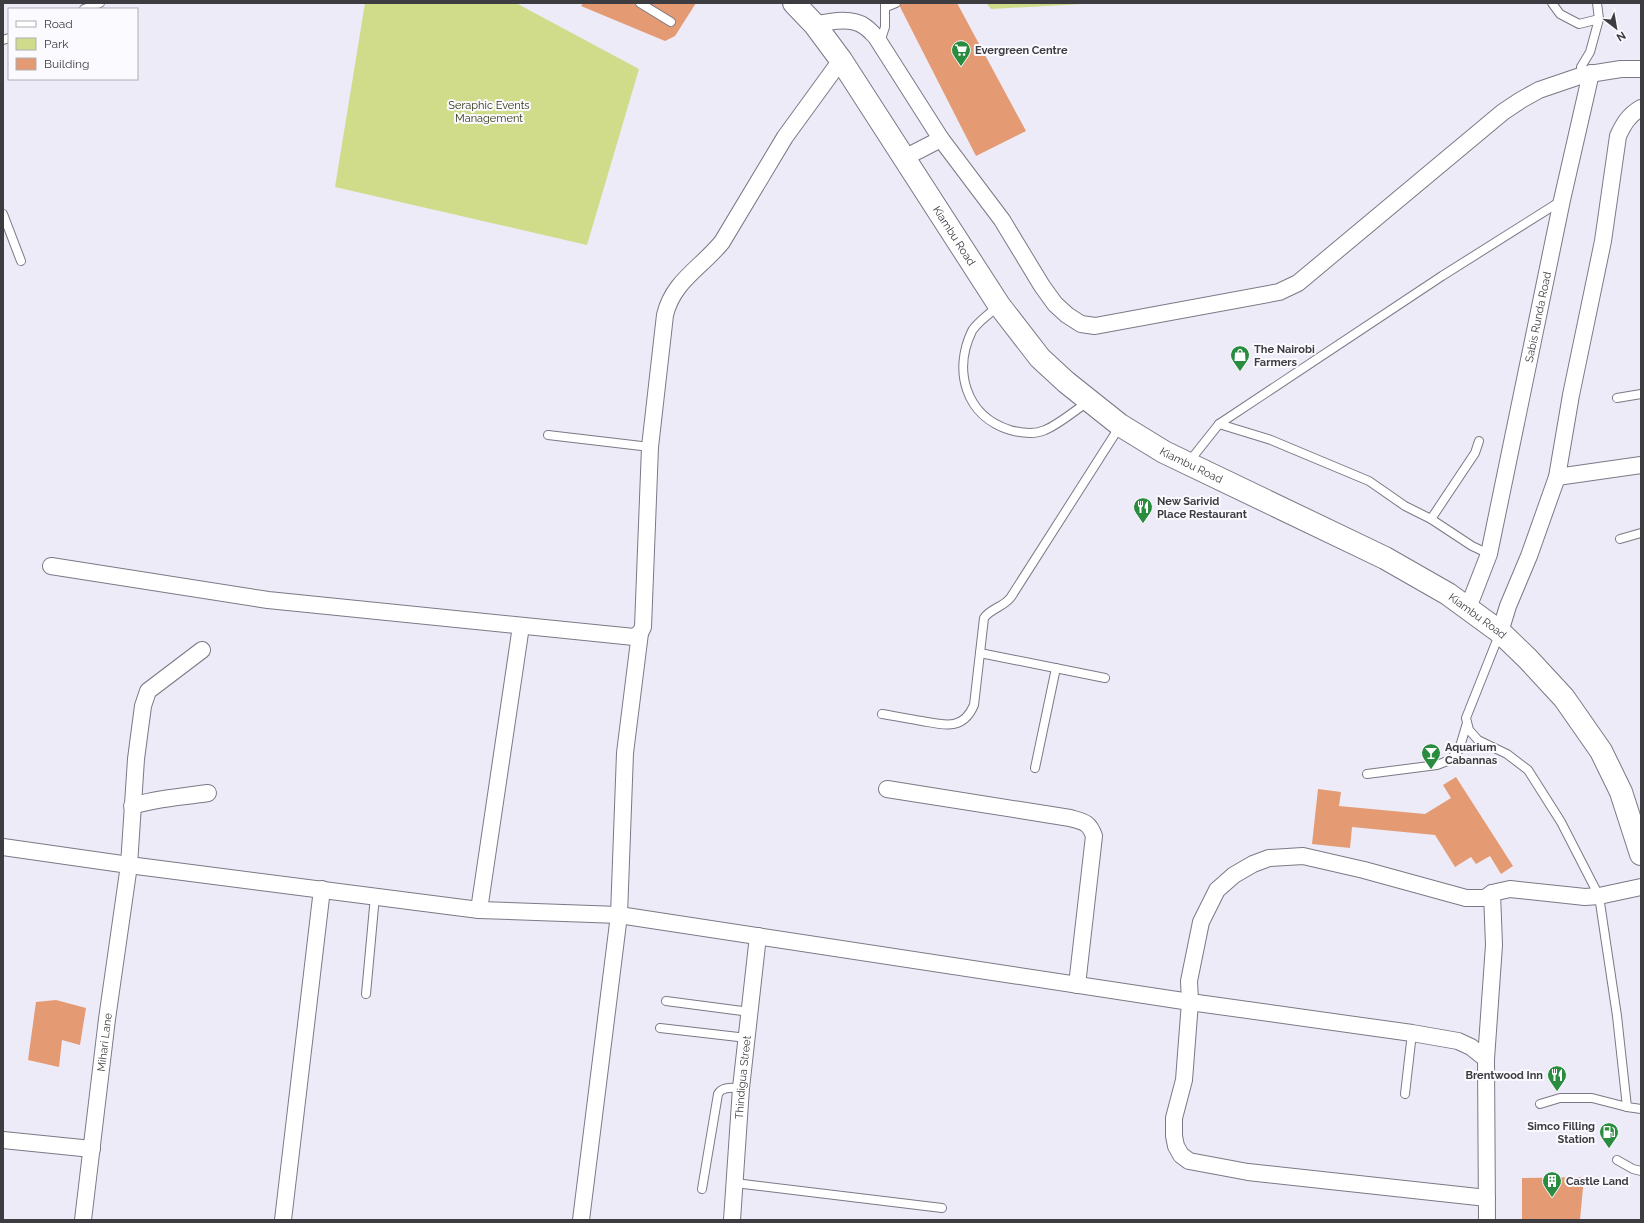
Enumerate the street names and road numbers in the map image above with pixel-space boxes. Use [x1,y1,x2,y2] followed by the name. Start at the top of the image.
[930,203,978,268] street label: Kiambu Road
[1522,270,1554,363] street label: Sabis Runda Road
[1157,445,1225,486] street label: Kiambu Road
[1446,590,1509,641] street label: Kiambu Road
[94,1012,114,1072] street label: Mihari Lane
[732,1035,753,1120] street label: Thindigua Street

